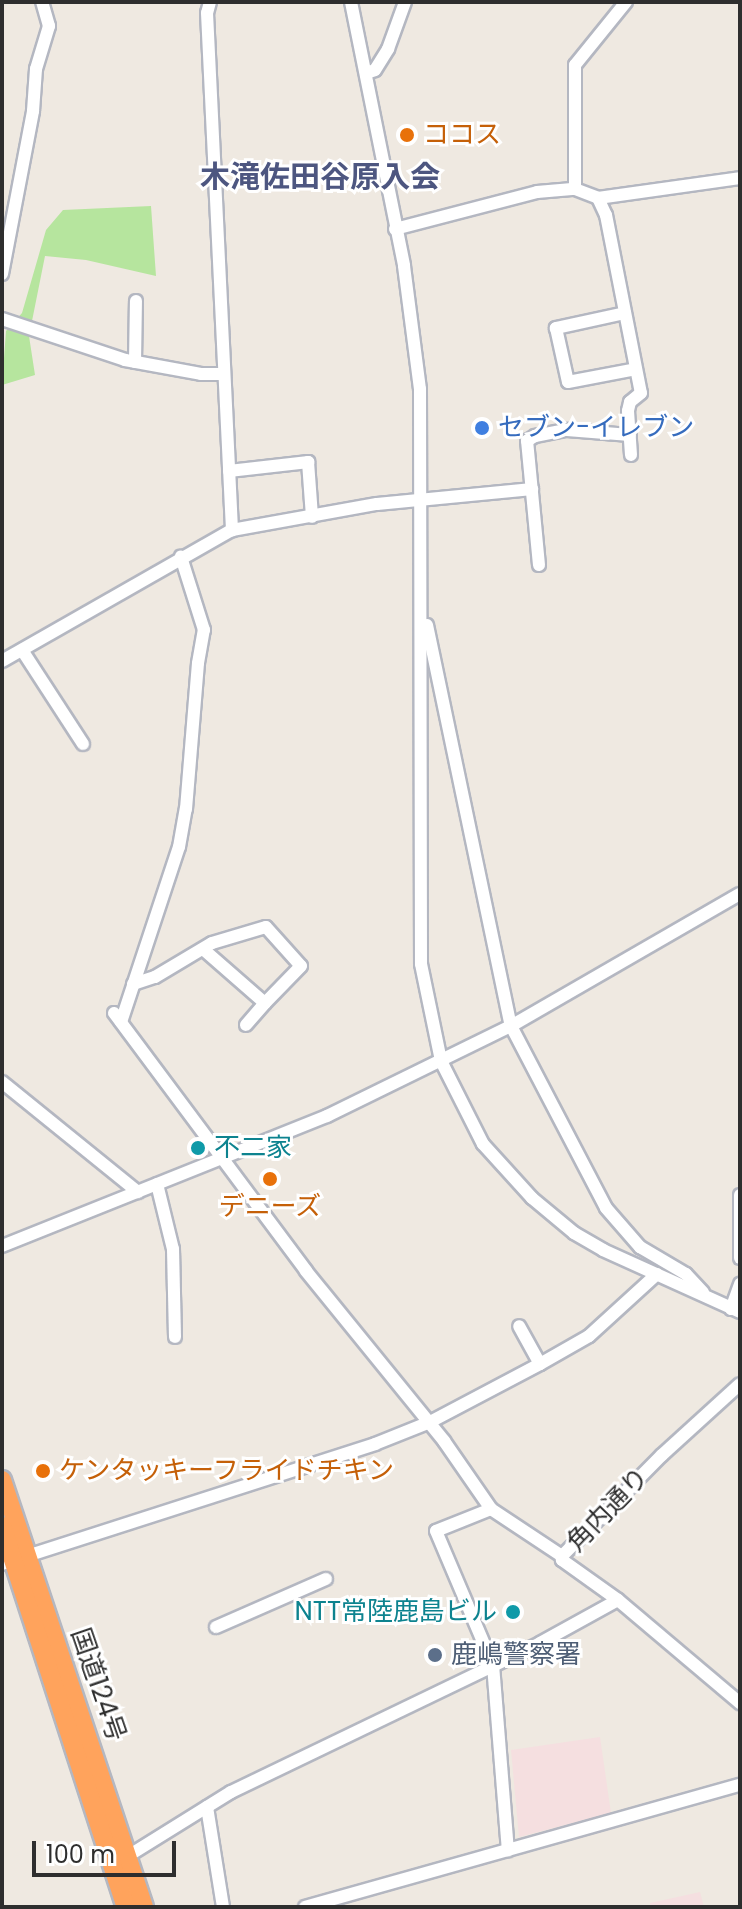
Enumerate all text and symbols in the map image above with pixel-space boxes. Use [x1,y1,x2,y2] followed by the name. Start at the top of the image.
[423,119,501,151] place label: ココス
[398,126,416,144] marker: ココス
[200,159,440,195] district label: 木滝佐田谷原入会
[498,412,694,444] place label: セブン-イレブン
[473,419,491,437] marker: セブン-イレブン
[214,1132,292,1164] place label: 不二家
[189,1139,207,1157] marker: 不二家
[261,1170,279,1188] marker: デニーズ
[218,1191,322,1223] place label: デニーズ
[59,1455,397,1487] place label: ケンタッキーフライドチキン
[34,1462,52,1480] marker: ケンタッキーフライドチキン
[561,1462,655,1558] street label: 角内通り
[295,1596,497,1628] place label: NTT常陸鹿島ビル
[504,1603,522,1621] marker: NTT常陸鹿島ビル
[64,1624,132,1746] street label: 国道124号
[451,1639,581,1671] place label: 鹿嶋警察署
[426,1646,444,1664] marker: 鹿嶋警察署
[36,1825,180,1875] scale bar
[46,1838,115,1871] text: 100 m

